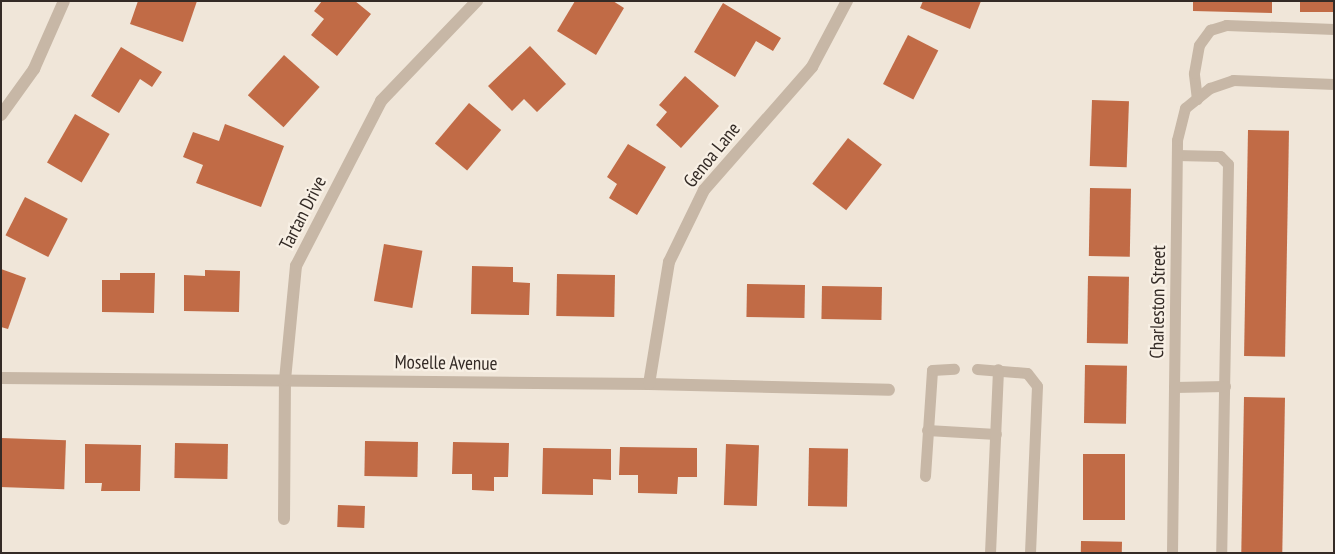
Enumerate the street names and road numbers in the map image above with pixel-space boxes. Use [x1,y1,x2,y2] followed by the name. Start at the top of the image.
[679,118,745,192] street label: Genoa Lane
[275,172,331,254] street label: Tartan Drive
[1146,245,1170,359] street label: Charleston Street
[394,351,498,375] street label: Moselle Avenue

